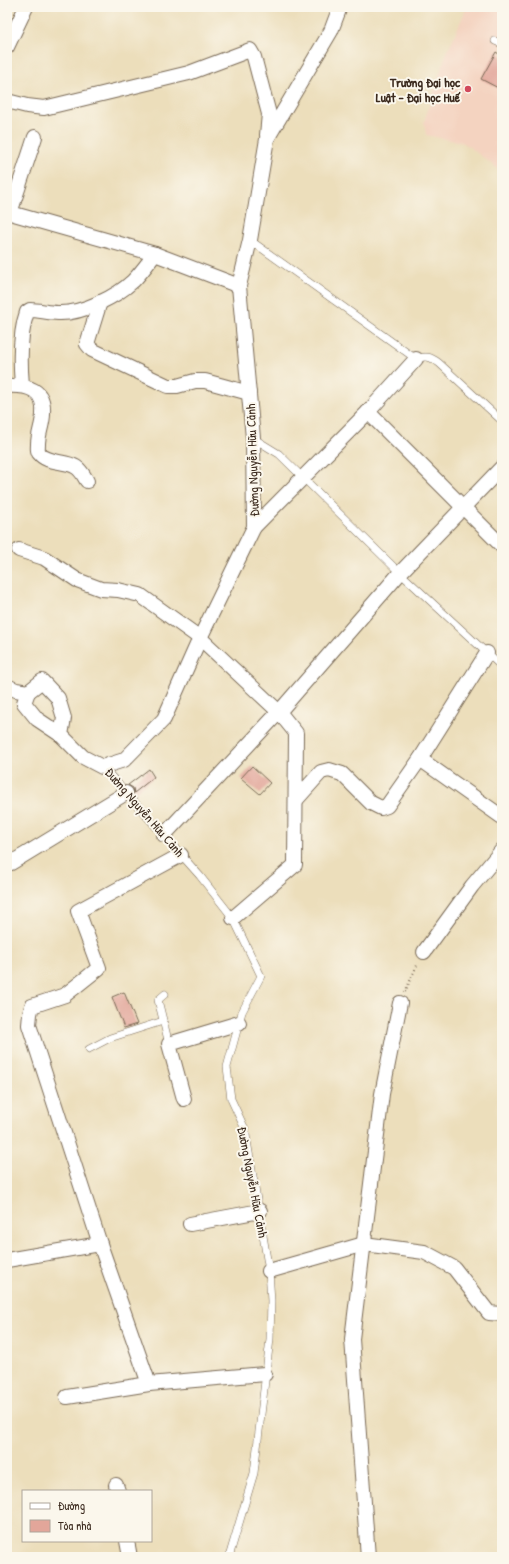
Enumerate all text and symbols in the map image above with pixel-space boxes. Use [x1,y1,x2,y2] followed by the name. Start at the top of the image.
[376,73,461,106] place label: Trường Đại học Luật - Đại học Huế
[463,84,473,94] marker: Trường Đại học Luật - Đại học Huế
[241,403,263,517] street label: Đường Nguyễn Hữu Cảnh
[101,764,189,861] street label: Đường Nguyễn Hữu Cảnh
[233,1125,273,1240] street label: Đường Nguyễn Hữu Cảnh
[22,1490,152,1542] legend
[58,1497,85,1514] text: Đường
[58,1517,91,1534] text: Tòa nhà

